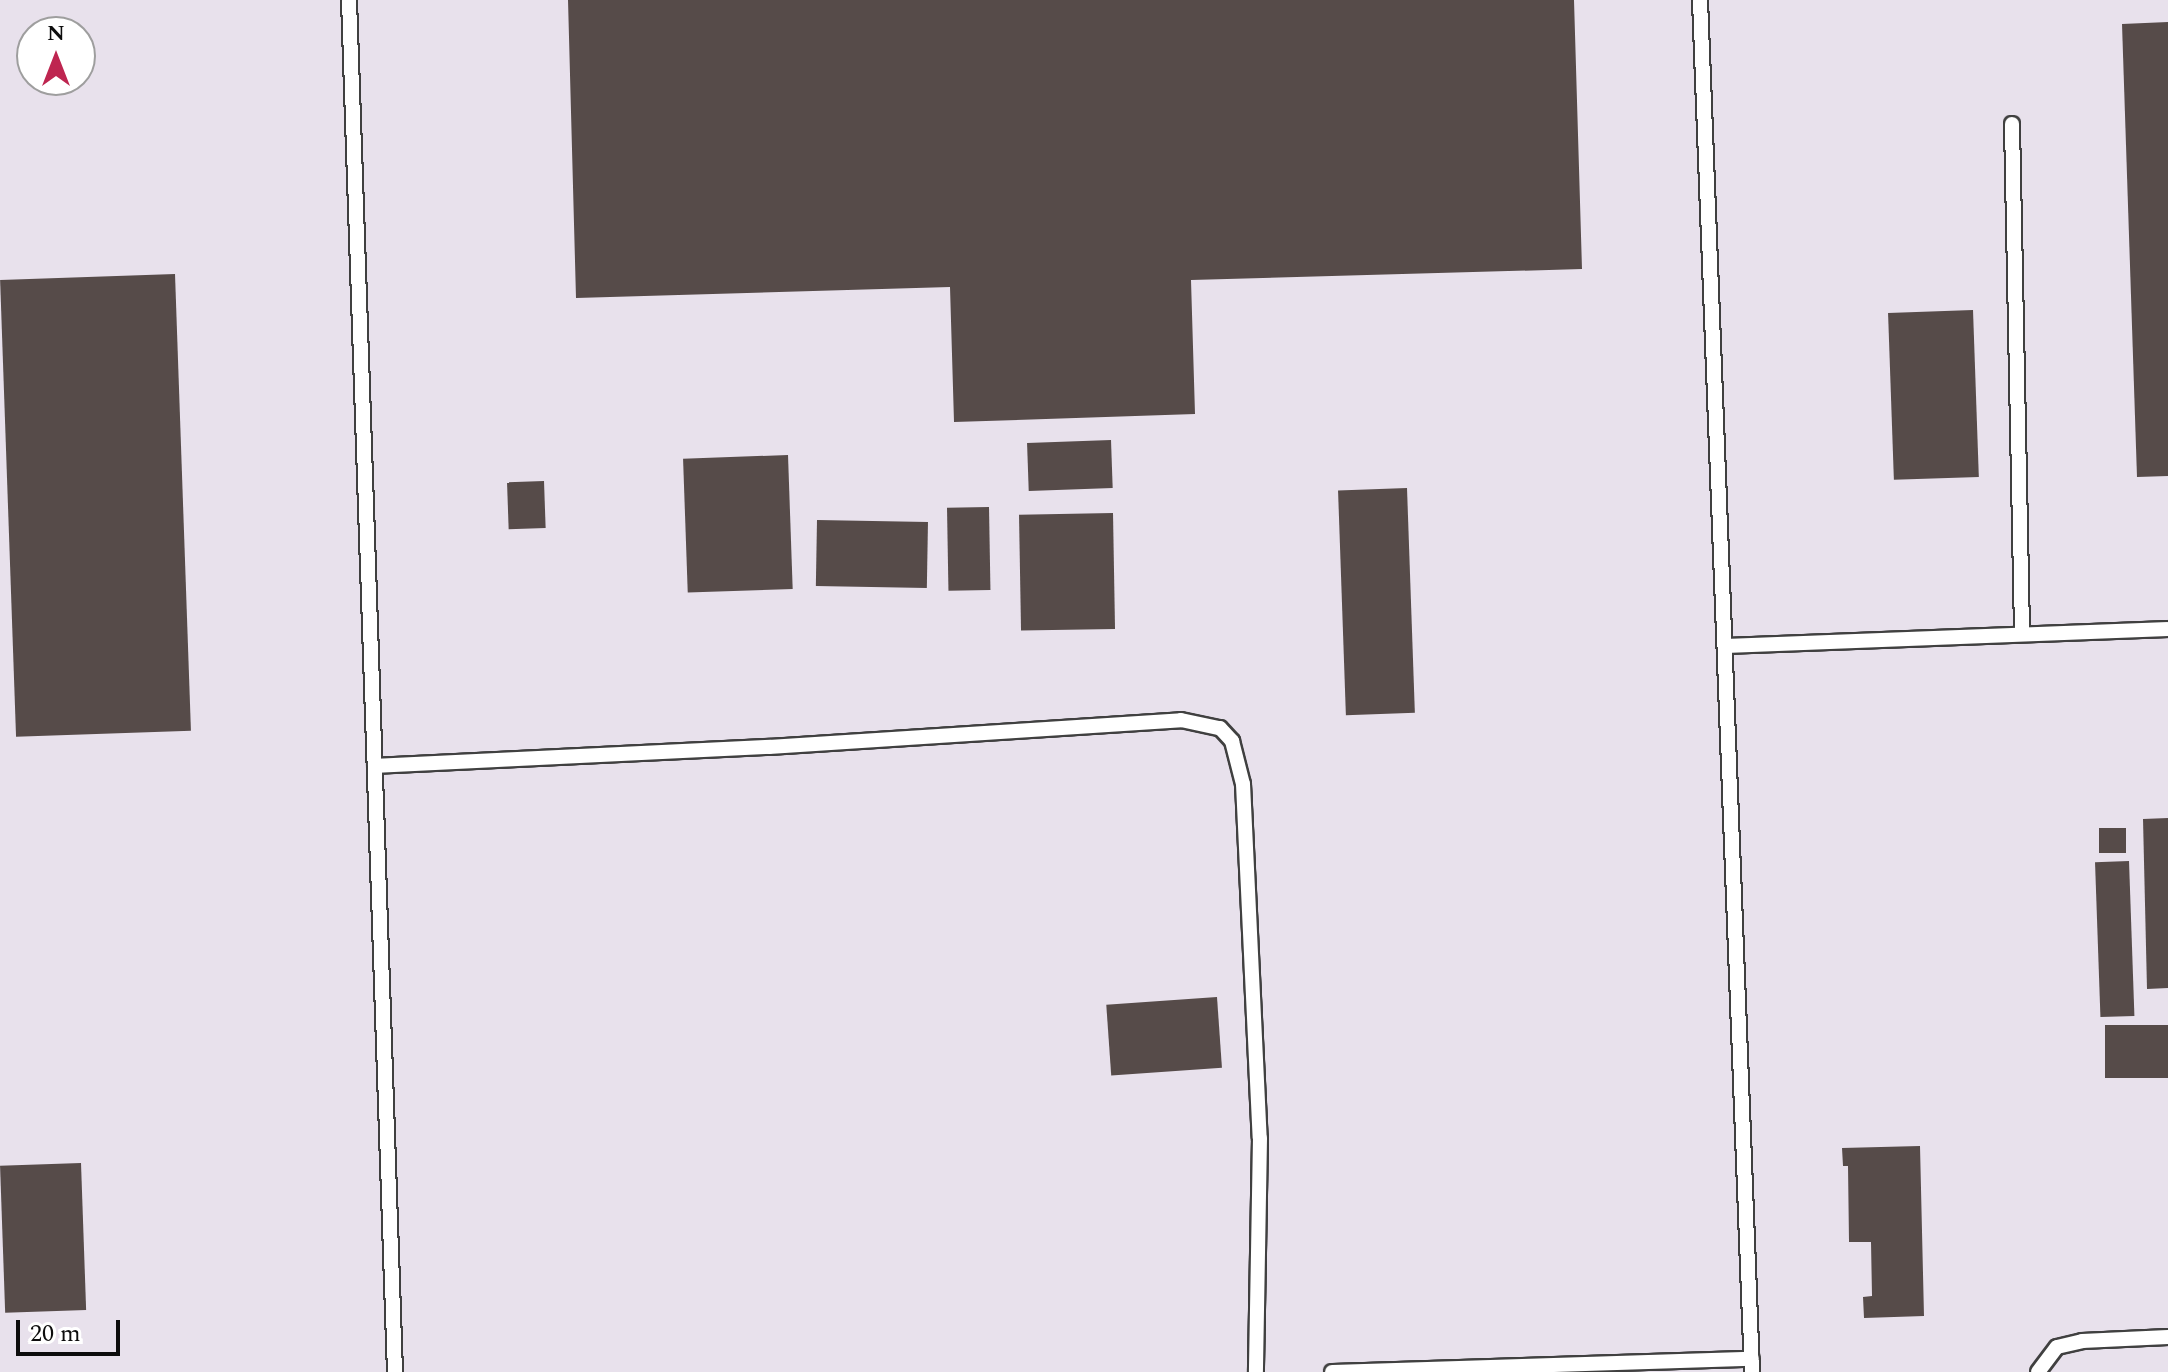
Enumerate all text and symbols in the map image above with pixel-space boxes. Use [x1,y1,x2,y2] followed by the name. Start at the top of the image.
[16,16,96,96] north arrow
[47,17,65,50] text: N
[20,1304,124,1354] scale bar
[30,1316,81,1352] text: 20 m

